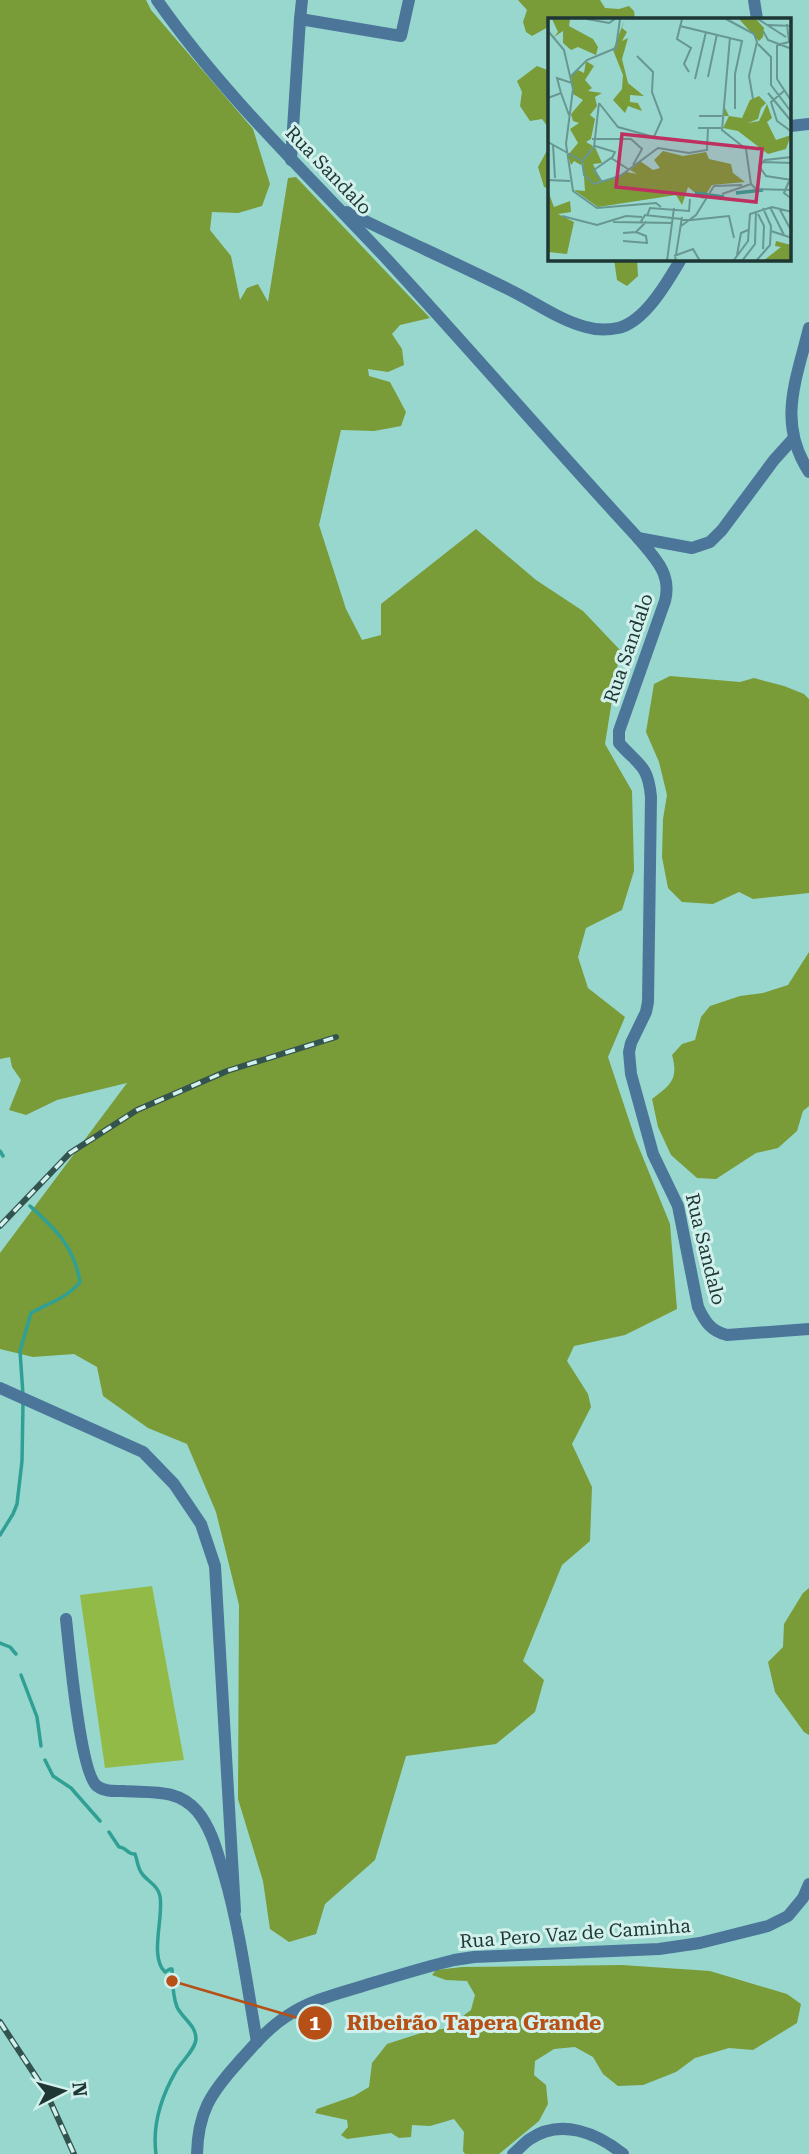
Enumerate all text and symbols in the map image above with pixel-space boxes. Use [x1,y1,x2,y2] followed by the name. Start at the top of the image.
[548,18,792,261] inset map
[281,121,377,219] street label: Rua Sandalo
[599,590,658,706] street label: Rua Sandalo
[681,1191,730,1307] street label: Rua Sandalo
[459,1914,692,1953] street label: Rua Pero Vaz de Caminha
[297,2002,615,2044] callout: Ribeirão Tapera Grande
[309,2011,321,2035] text: 1
[347,2011,601,2035] text: Ribeirão Tapera Grande
[28,2056,98,2126] north arrow
[67,2081,92,2098] text: N

